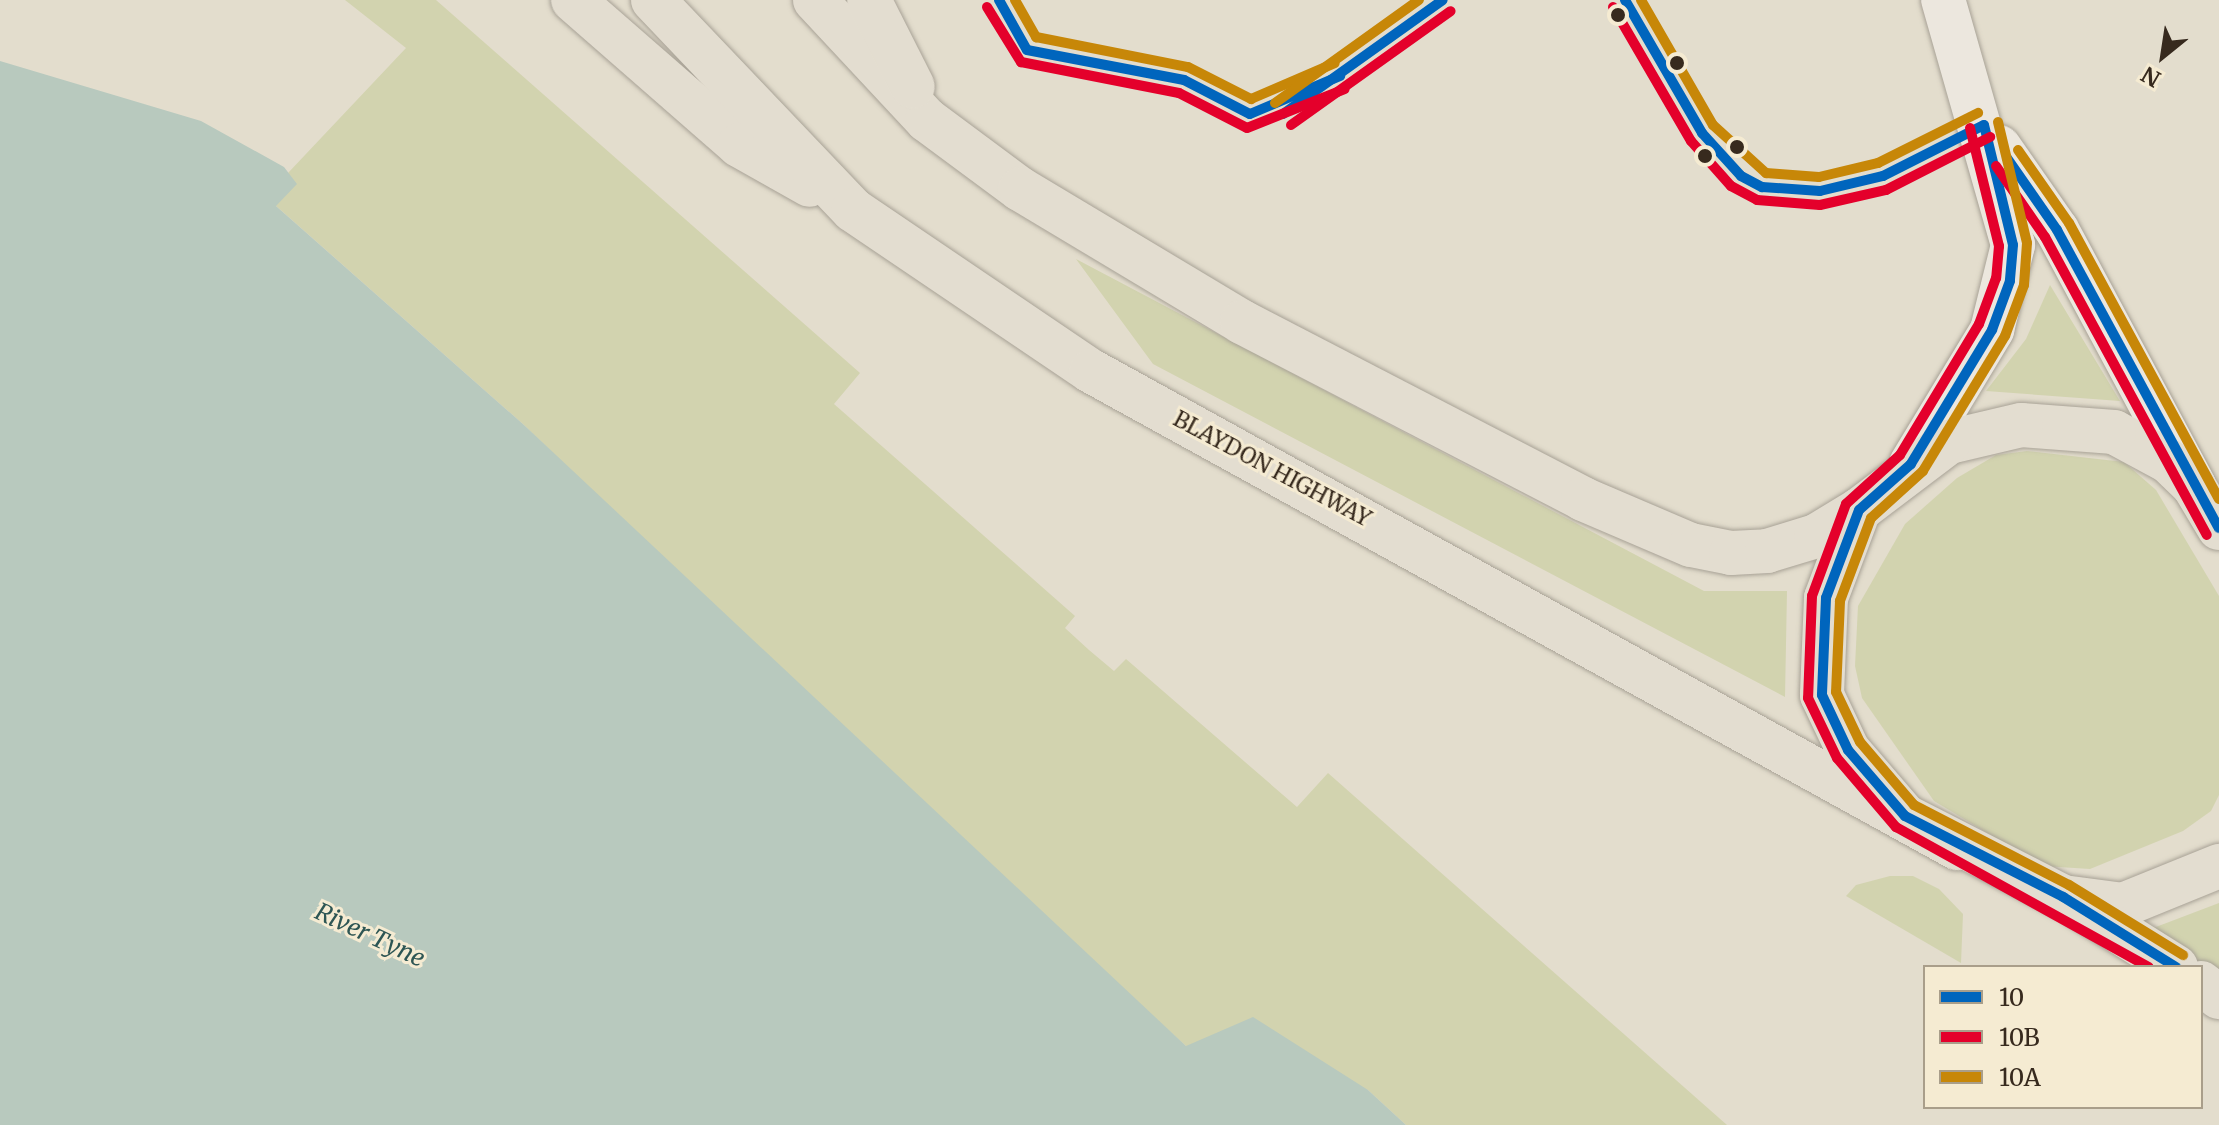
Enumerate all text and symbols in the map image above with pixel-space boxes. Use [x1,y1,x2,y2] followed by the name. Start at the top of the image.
[1610,7,1626,23] unlabelled marker
[2123,16,2203,96] north arrow
[1669,55,1685,71] unlabelled marker
[2136,60,2166,93] text: N
[1729,139,1745,155] unlabelled marker
[1697,148,1713,164] unlabelled marker
[1169,406,1375,532] street label: BLAYDON HIGHWAY
[311,897,429,973] water label: River Tyne
[1923,965,2203,1109] legend
[1999,982,2024,1013] text: 10
[1999,1022,2040,1053] text: 10B
[1999,1062,2041,1093] text: 10A

